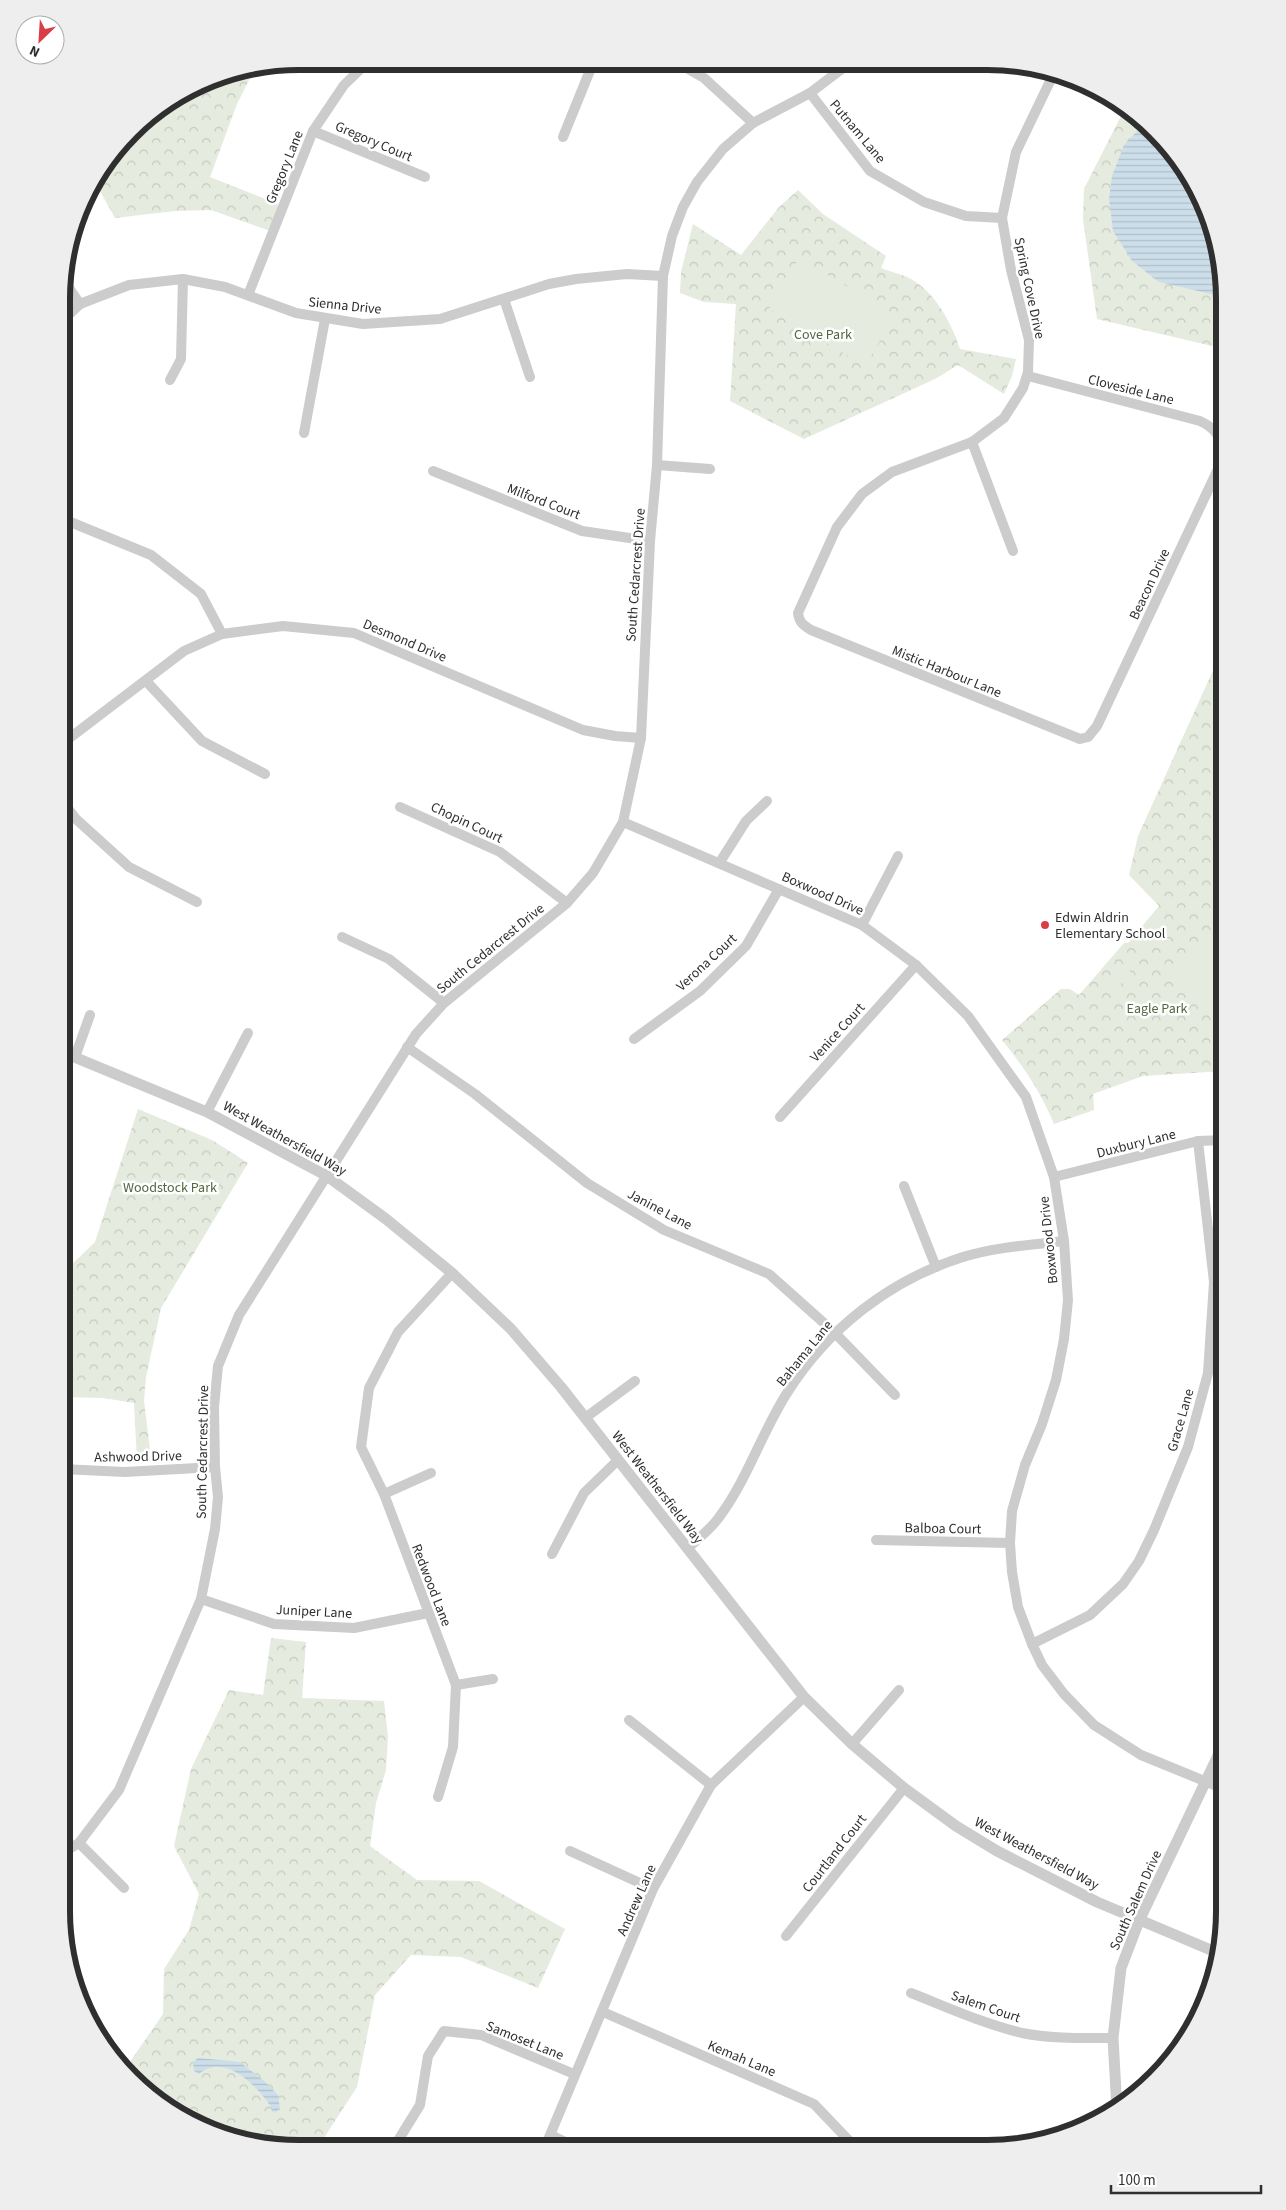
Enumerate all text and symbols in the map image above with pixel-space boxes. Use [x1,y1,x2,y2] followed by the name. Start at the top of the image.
[15,15,65,65] north arrow
[26,40,43,62] text: N
[825,95,890,168] street label: Putnam Lane
[332,117,415,167] street label: Gregory Court
[261,128,309,207] street label: Gregory Lane
[1009,236,1050,341] street label: Spring Cove Drive
[307,292,382,320] street label: Sienna Drive
[794,325,852,345] park label: Cove Park
[1086,370,1176,410] street label: Cloveside Lane
[504,479,583,525] street label: Milford Court
[621,508,651,643] street label: South Cedarcrest Drive
[1125,545,1175,623] street label: Beacon Drive
[360,614,450,668] street label: Desmond Drive
[889,641,1005,703] street label: Mistic Harbour Lane
[427,797,506,848] street label: Chopin Court
[778,867,867,921] street label: Boxwood Drive
[432,899,549,999] street label: South Cedarcrest Drive
[1055,908,1166,944] place label: Edwin Aldrin Elementary School
[1039,919,1051,931] marker: Edwin Aldrin Elementary School
[672,929,742,996] street label: Verona Court
[806,998,870,1067] street label: Venice Court
[1127,999,1188,1019] park label: Eagle Park
[219,1097,350,1181] street label: West Weathersfield Way
[1095,1124,1178,1163] street label: Duxbury Lane
[123,1178,217,1198] park label: Woodstock Park
[624,1184,695,1235] street label: Janine Lane
[1034,1195,1064,1285] street label: Boxwood Drive
[772,1316,838,1391] street label: Bahama Lane
[192,1385,214,1519] street label: South Cedarcrest Drive
[1162,1386,1199,1454] street label: Grace Lane
[607,1427,708,1549] street label: West Weathersfield Way
[94,1446,182,1468] street label: Ashwood Drive
[904,1518,982,1540] street label: Balboa Court
[406,1541,456,1629] street label: Redwood Lane
[275,1600,353,1624] street label: Juniper Lane
[798,1810,872,1897] street label: Courtland Court
[971,1813,1103,1895] street label: West Weathersfield Way
[1105,1847,1167,1954] street label: South Salem Drive
[612,1862,662,1939] street label: Andrew Lane
[948,1986,1023,2028] street label: Salem Court
[483,2016,567,2066] street label: Samoset Lane
[704,2036,779,2082] street label: Kemah Lane
[1111,2162,1261,2194] scale bar
[1118,2170,1156,2191] text: 100 m

